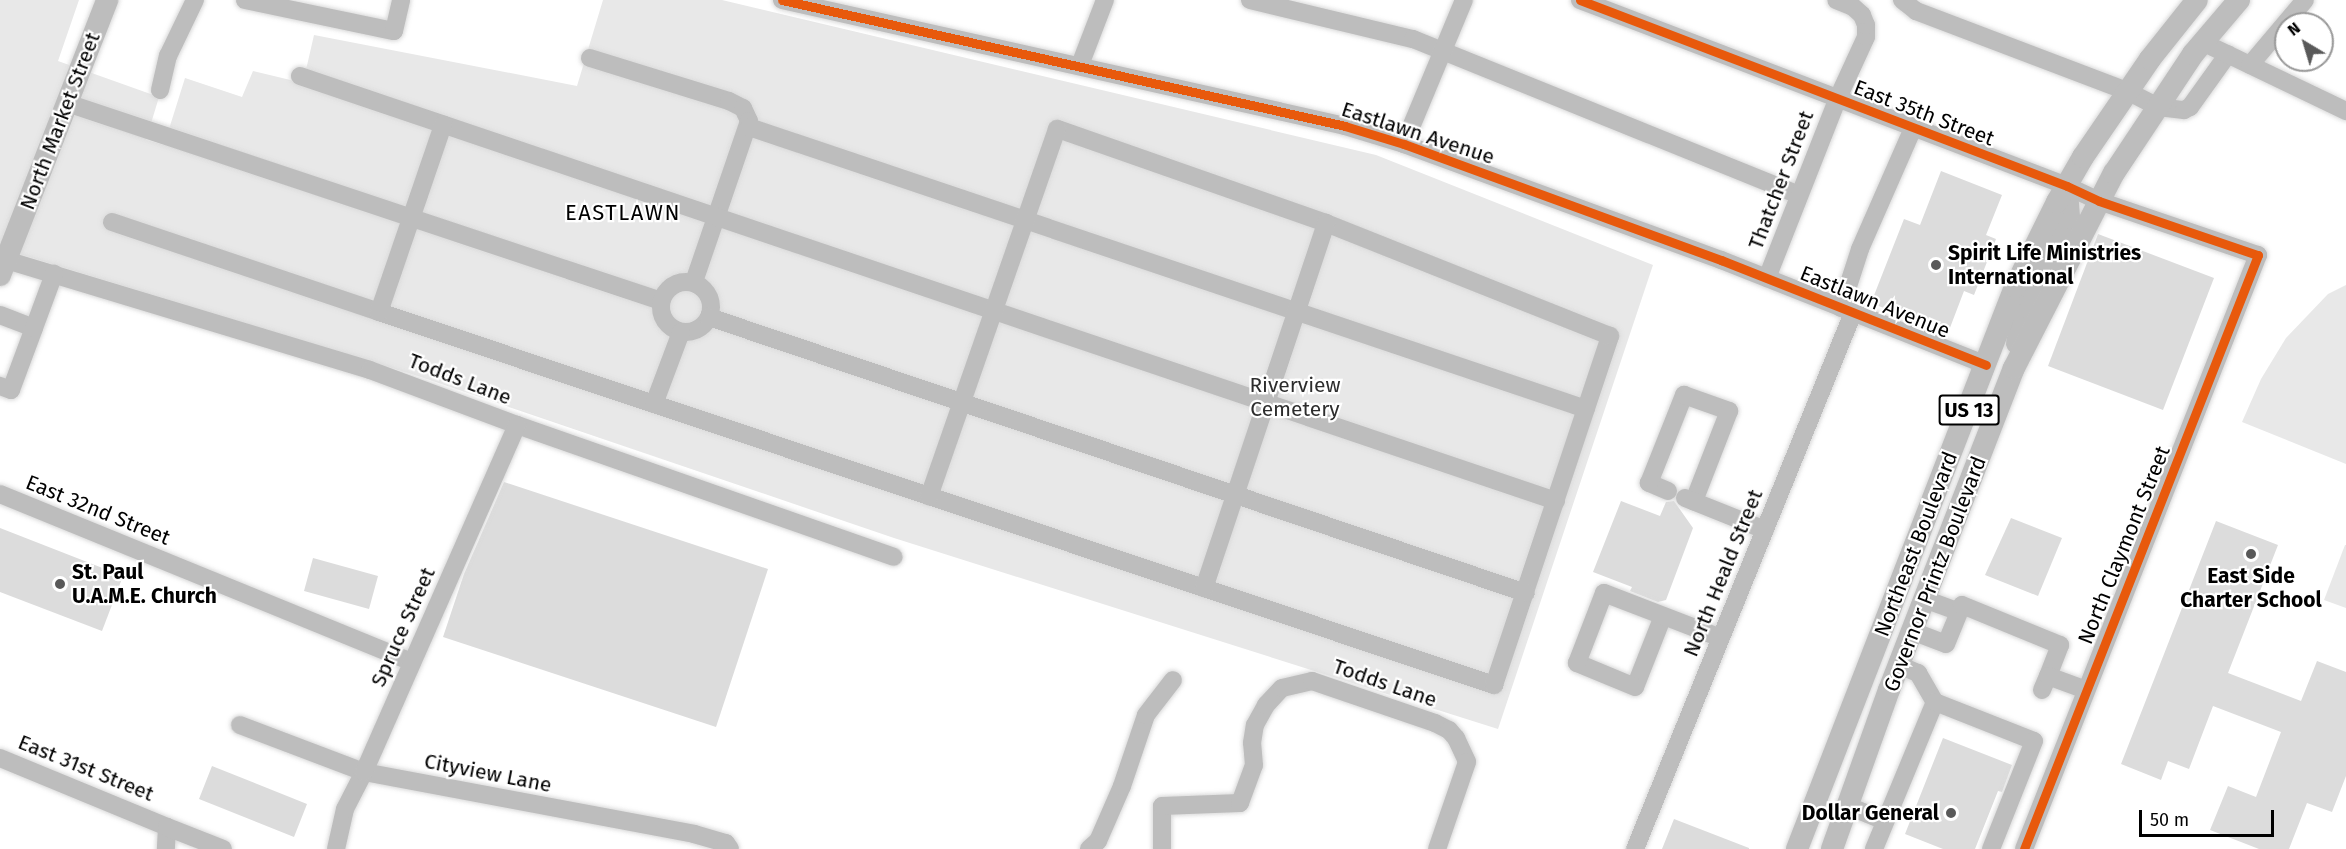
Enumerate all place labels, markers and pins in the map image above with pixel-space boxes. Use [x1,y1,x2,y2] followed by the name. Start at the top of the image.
[1948,240,2141,290] place label: Spirit Life Ministries International
[1929,258,1943,272] marker: Spirit Life Ministries International
[2244,547,2258,561] marker: East Side Charter School
[72,559,217,609] place label: St. Paul U.A.M.E. Church
[2180,563,2322,613] place label: East Side Charter School
[53,577,67,591] marker: St. Paul U.A.M.E. Church
[1802,800,1939,826] place label: Dollar General
[1944,806,1958,820] marker: Dollar General

